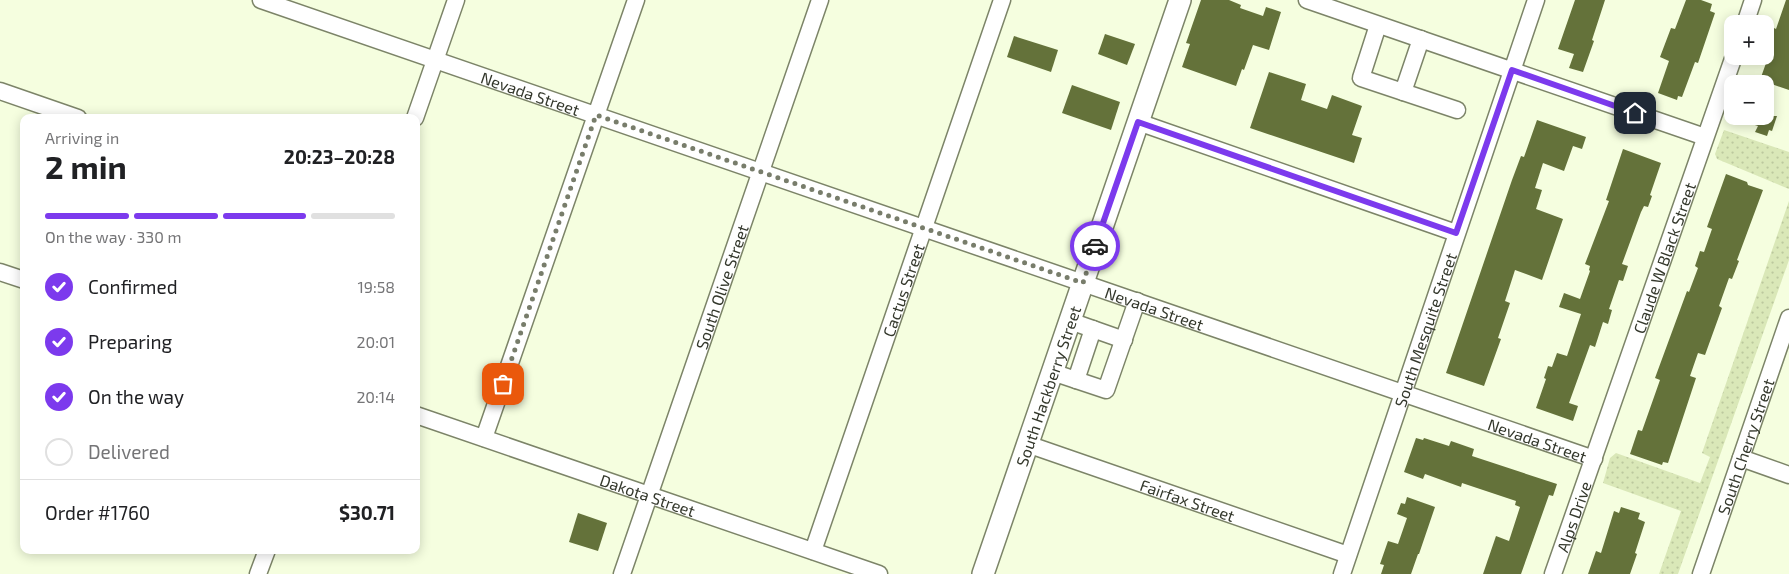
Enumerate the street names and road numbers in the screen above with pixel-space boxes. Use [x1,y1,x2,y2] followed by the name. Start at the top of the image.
[479,67,582,119] street label: Nevada Street
[1628,180,1699,336] street label: Claude W Black Street
[691,222,751,351] street label: South Olive Street
[878,241,927,339] street label: Cactus Street
[1390,250,1460,409] street label: South Mesquite Street
[1103,282,1206,333] street label: Nevada Street
[1011,303,1084,469] street label: South Hackberry Street
[1713,376,1777,517] street label: South Cherry Street
[1486,414,1589,465] street label: Nevada Street
[598,469,698,520] street label: Dakota Street
[1138,474,1238,525] street label: Fairfax Street
[1552,478,1594,554] street label: Alps Drive

